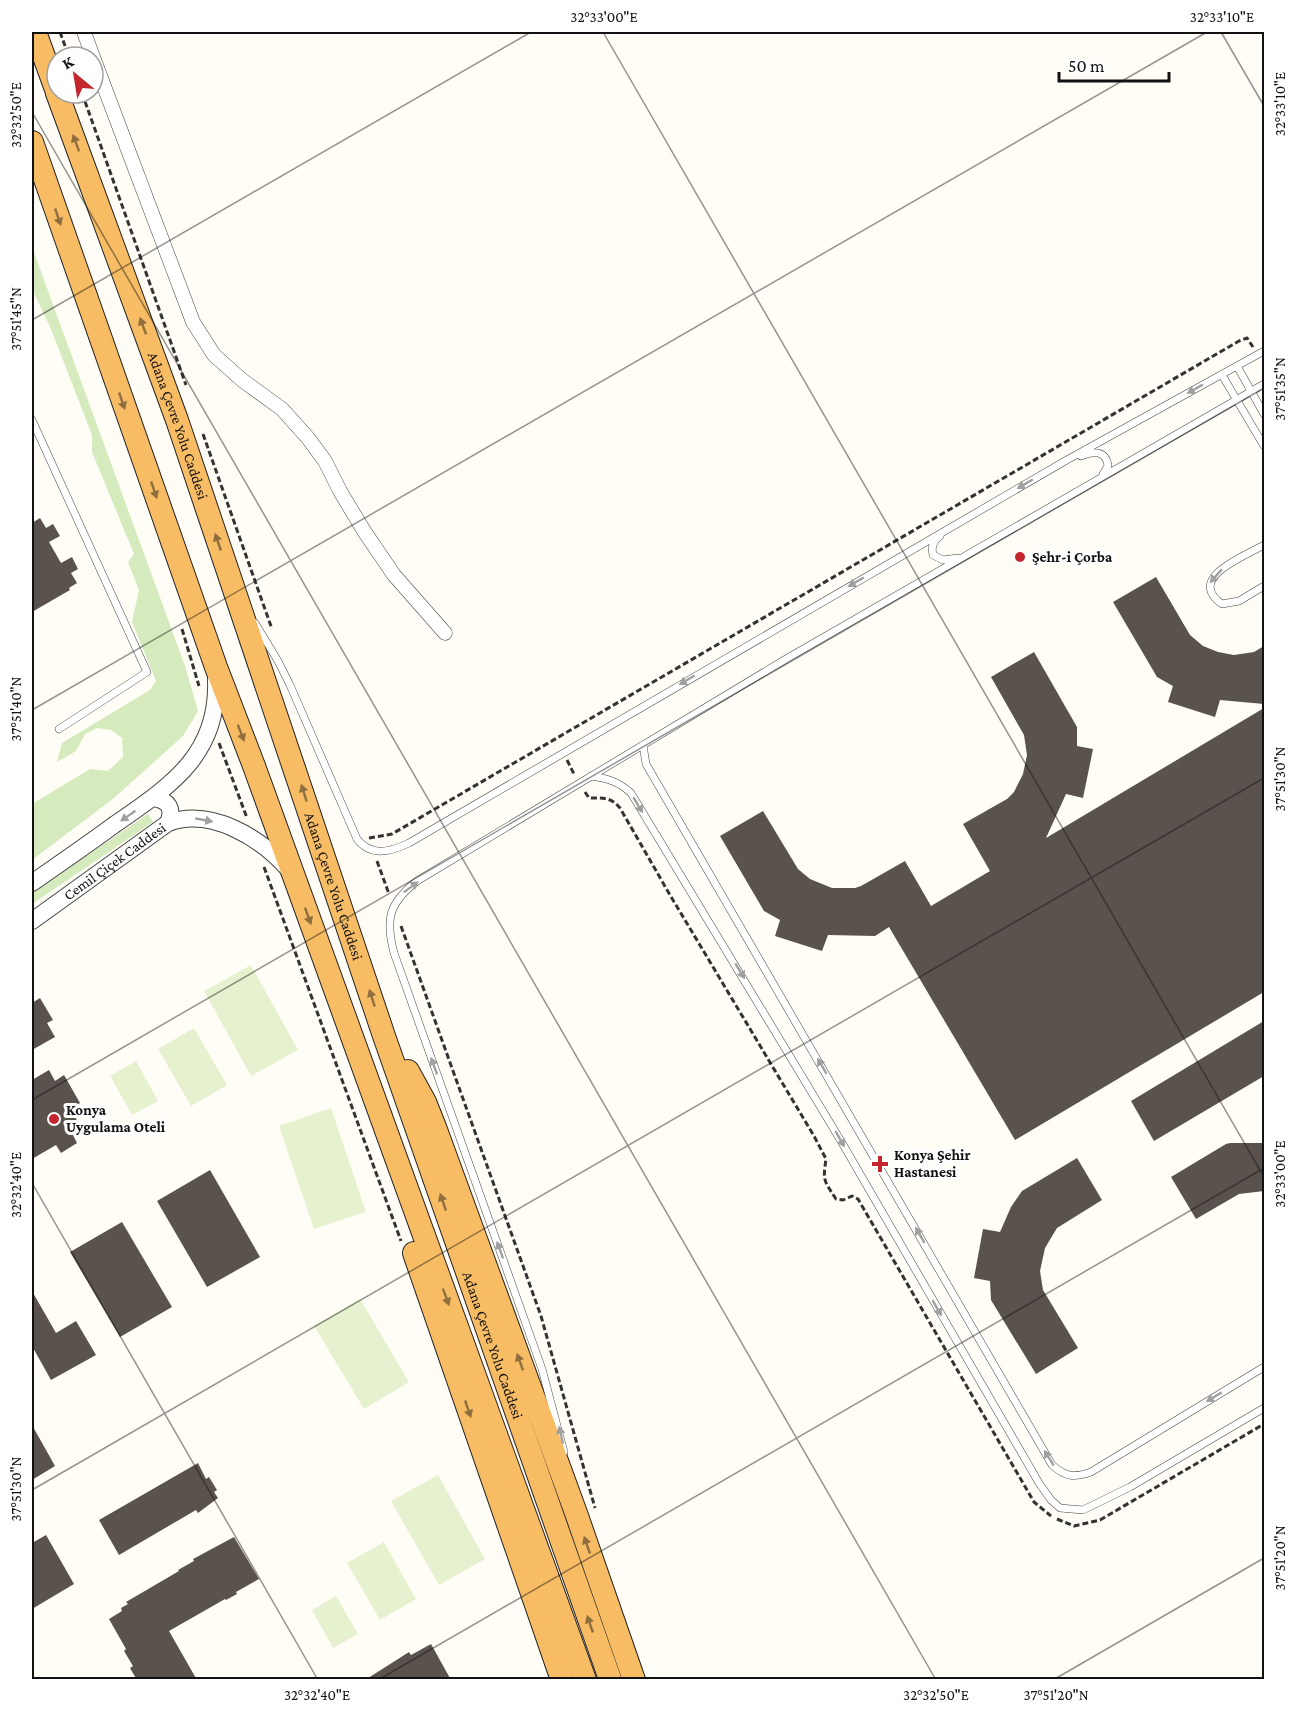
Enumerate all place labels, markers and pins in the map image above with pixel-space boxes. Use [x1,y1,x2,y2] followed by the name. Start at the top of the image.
[1032,549,1113,565] place label: Şehr-i Çorba
[1013,550,1027,564] marker: Şehr-i Çorba
[66,1102,166,1135] place label: Konya Uygulama Oteli
[47,1112,61,1126] marker: Konya Uygulama Oteli
[894,1147,970,1180] place label: Konya Şehir Hastanesi
[871,1155,889,1173] marker: Konya Şehir Hastanesi

